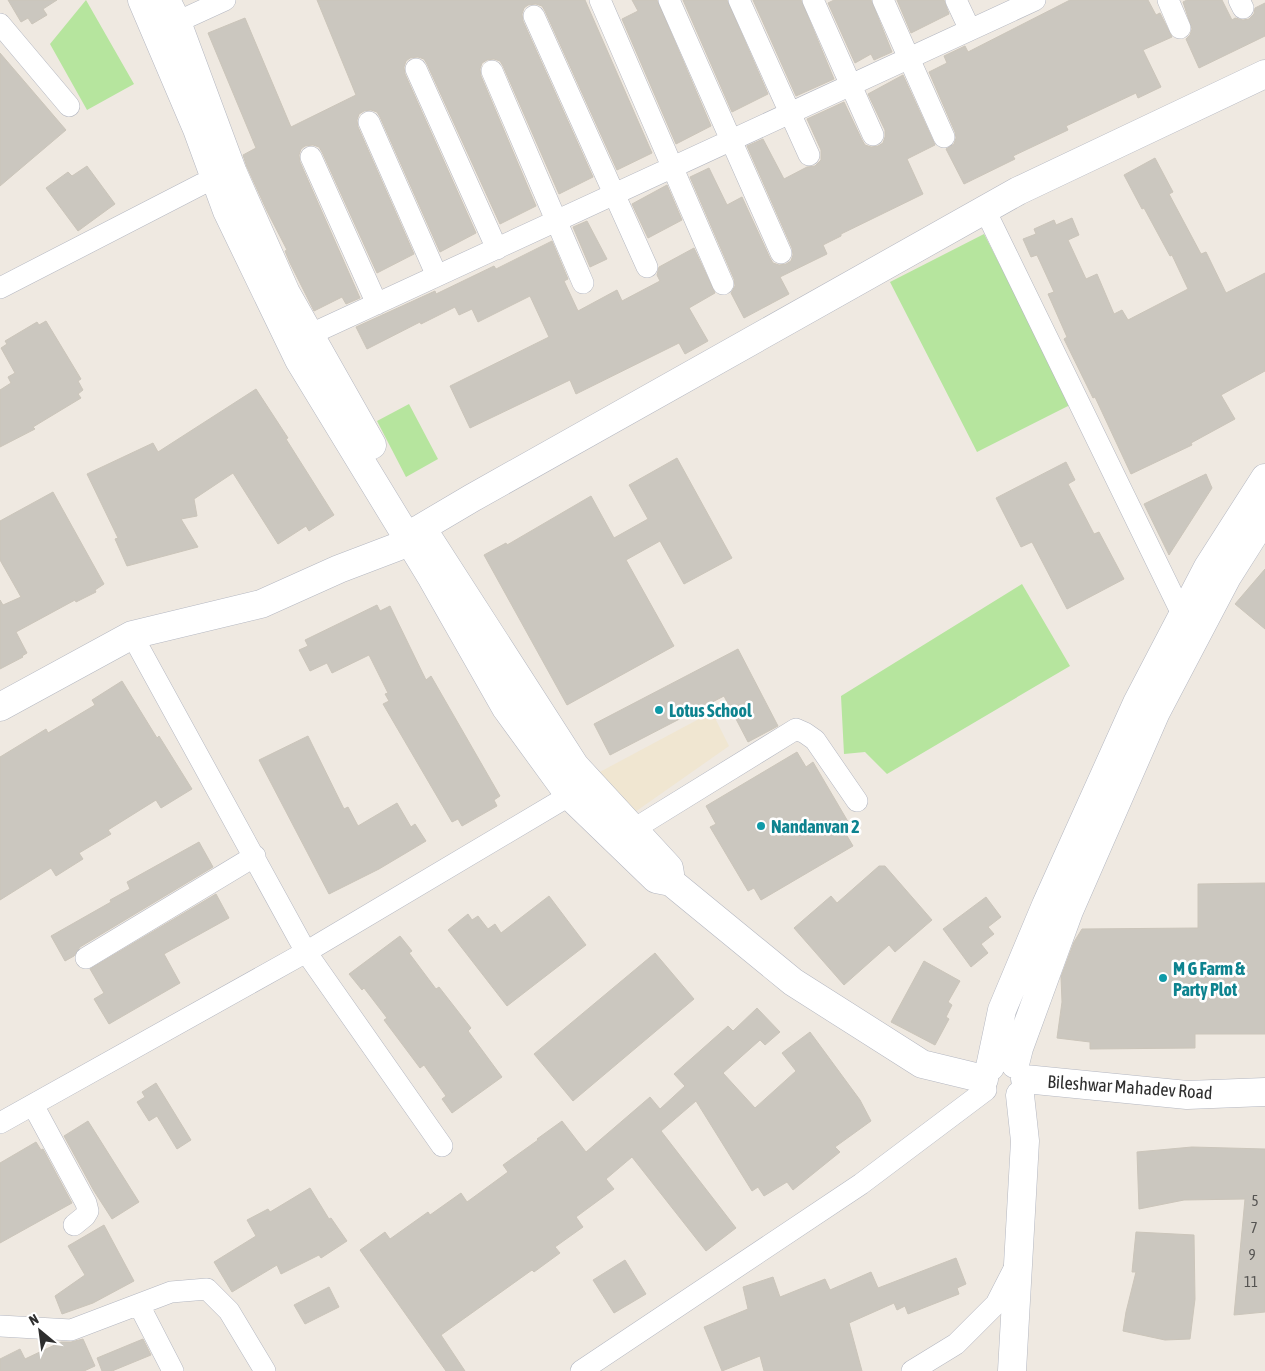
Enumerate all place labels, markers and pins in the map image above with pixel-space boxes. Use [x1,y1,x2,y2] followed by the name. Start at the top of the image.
[669,700,752,721] place label: Lotus School
[653,704,665,716] marker: Lotus School
[771,816,860,837] place label: Nandanvan 2
[755,820,767,832] marker: Nandanvan 2
[1173,958,1246,1000] place label: M G Farm & Party Plot
[1157,972,1169,984] marker: M G Farm & Party Plot

